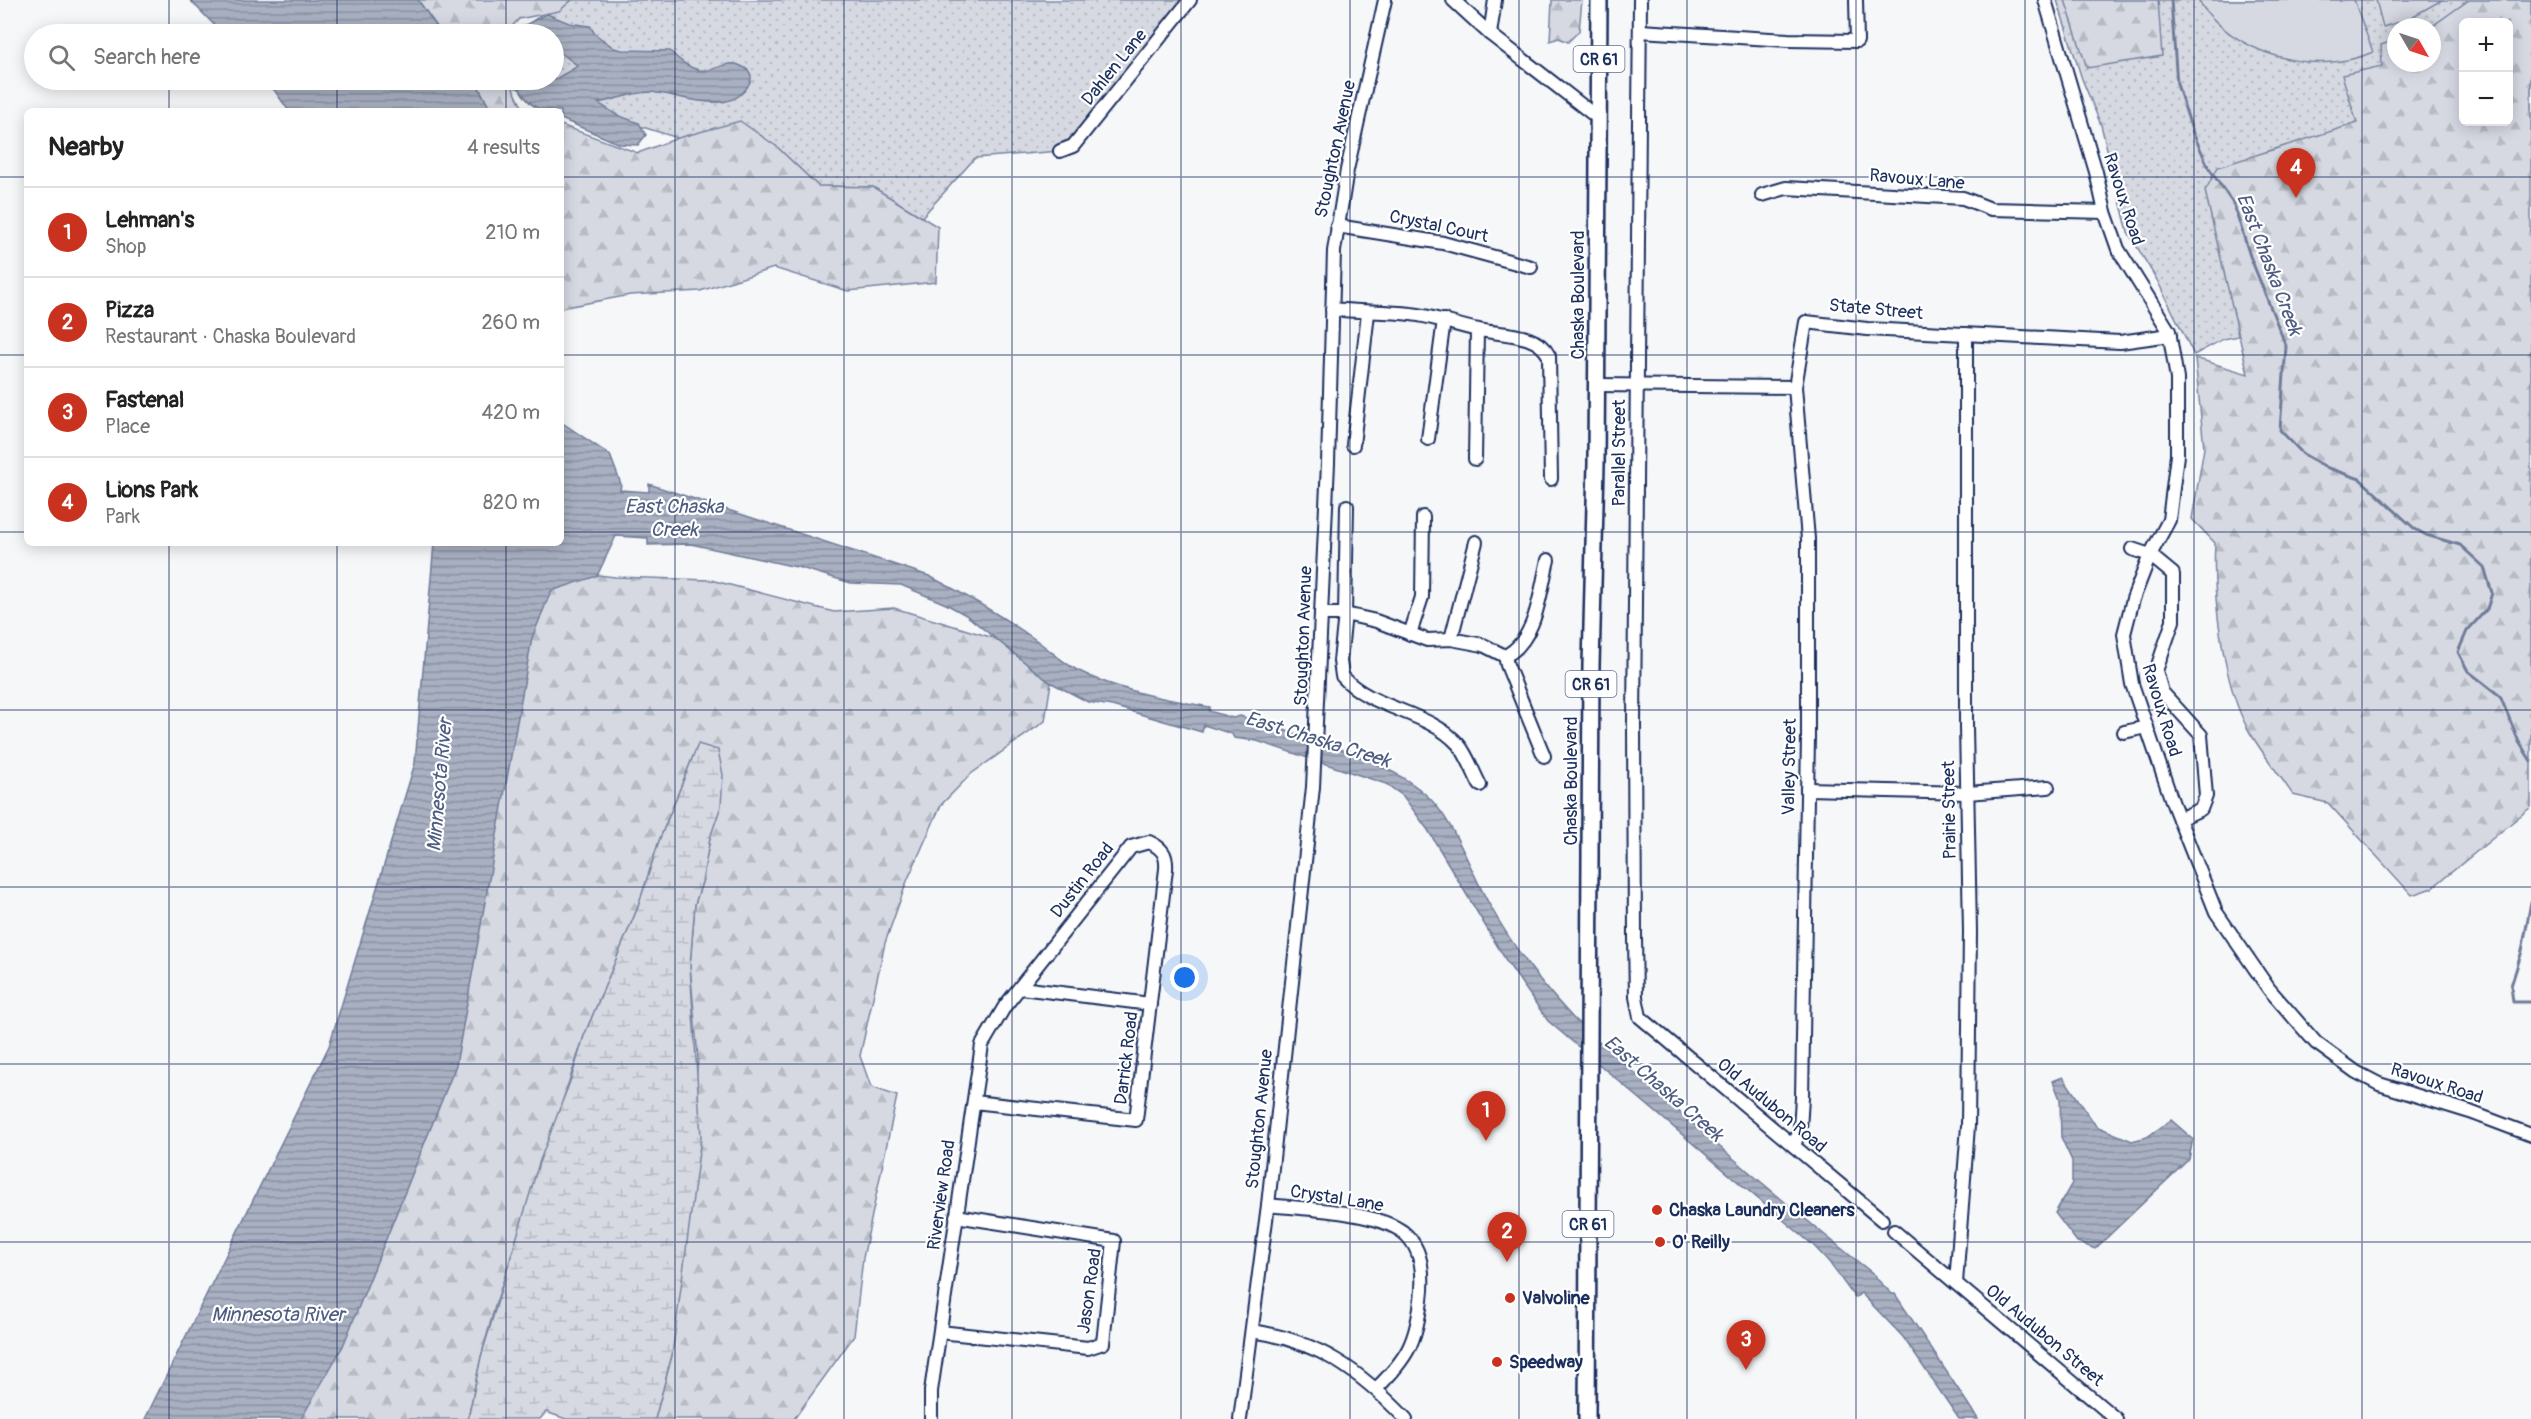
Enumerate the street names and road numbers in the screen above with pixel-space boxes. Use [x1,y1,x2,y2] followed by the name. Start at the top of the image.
[1076,24,1152,110] street label: Dahlen Lane
[1574,46,1624,72] road number: CR 61
[1310,78,1361,220] street label: Stoughton Avenue
[2098,150,2149,248] street label: Ravoux Road
[1868,164,1966,195] street label: Ravoux Lane
[1387,205,1491,248] street label: Crystal Court
[1567,230,1590,360] street label: Chaska Boulevard
[1828,294,1925,325] street label: State Street
[1608,399,1631,506] street label: Parallel Street
[1290,565,1317,707] street label: Stoughton Avenue
[2137,661,2187,759] street label: Ravoux Road
[1566,671,1616,697] road number: CR 61
[1560,716,1583,846] street label: Chaska Boulevard
[1777,718,1802,816] street label: Valley Street
[1937,760,1962,860] street label: Prairie Street
[1046,838,1119,923] street label: Dustin Road
[1109,1010,1144,1106] street label: Darrick Road
[1241,1048,1278,1190] street label: Stoughton Avenue
[1712,1053,1831,1158] street label: Old Audubon Road
[2388,1058,2486,1109] street label: Ravoux Road
[922,1138,961,1252] street label: Riverview Road
[1289,1180,1385,1217] street label: Crystal Lane
[1562,1211,1614,1237] road number: CR 61
[1072,1247,1107,1335] street label: Jason Road
[1981,1279,2109,1392] street label: Old Audubon Street

